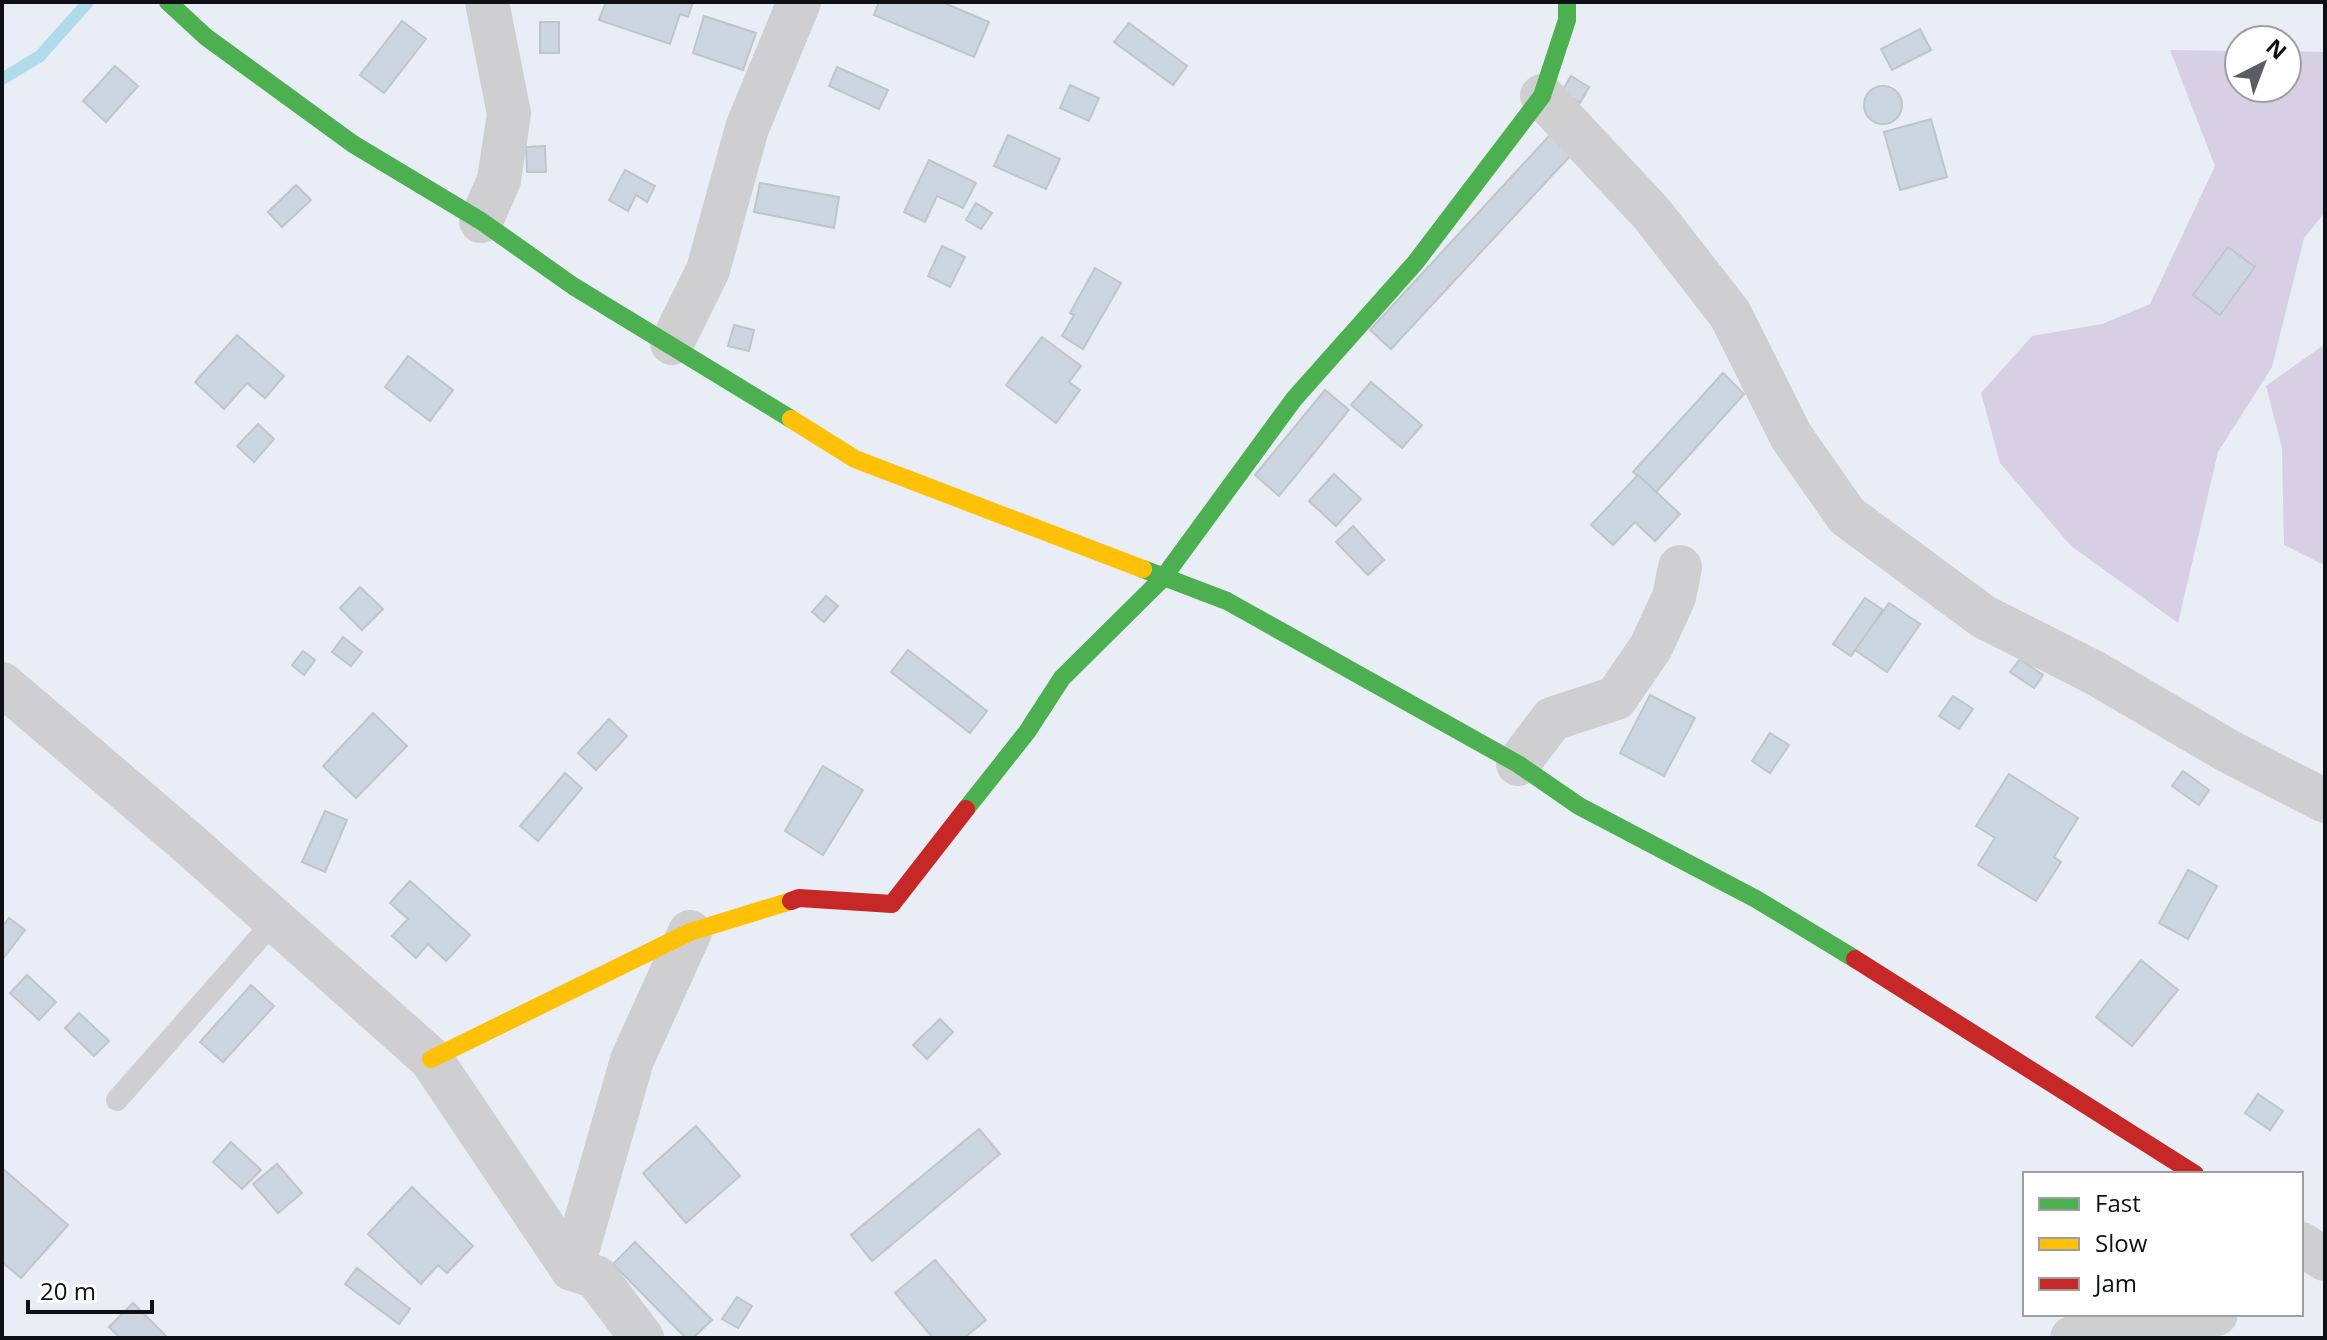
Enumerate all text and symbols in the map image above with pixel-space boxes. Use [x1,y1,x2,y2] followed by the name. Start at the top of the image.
[2223,24,2303,104] north arrow
[2260,31,2294,66] text: N
[2023,1172,2303,1316] legend
[2095,1186,2141,1219] text: Fast
[2095,1226,2148,1259] text: Slow
[28,1264,152,1314] scale bar
[2093,1266,2137,1299] text: Jam
[40,1274,96,1307] text: 20 m

